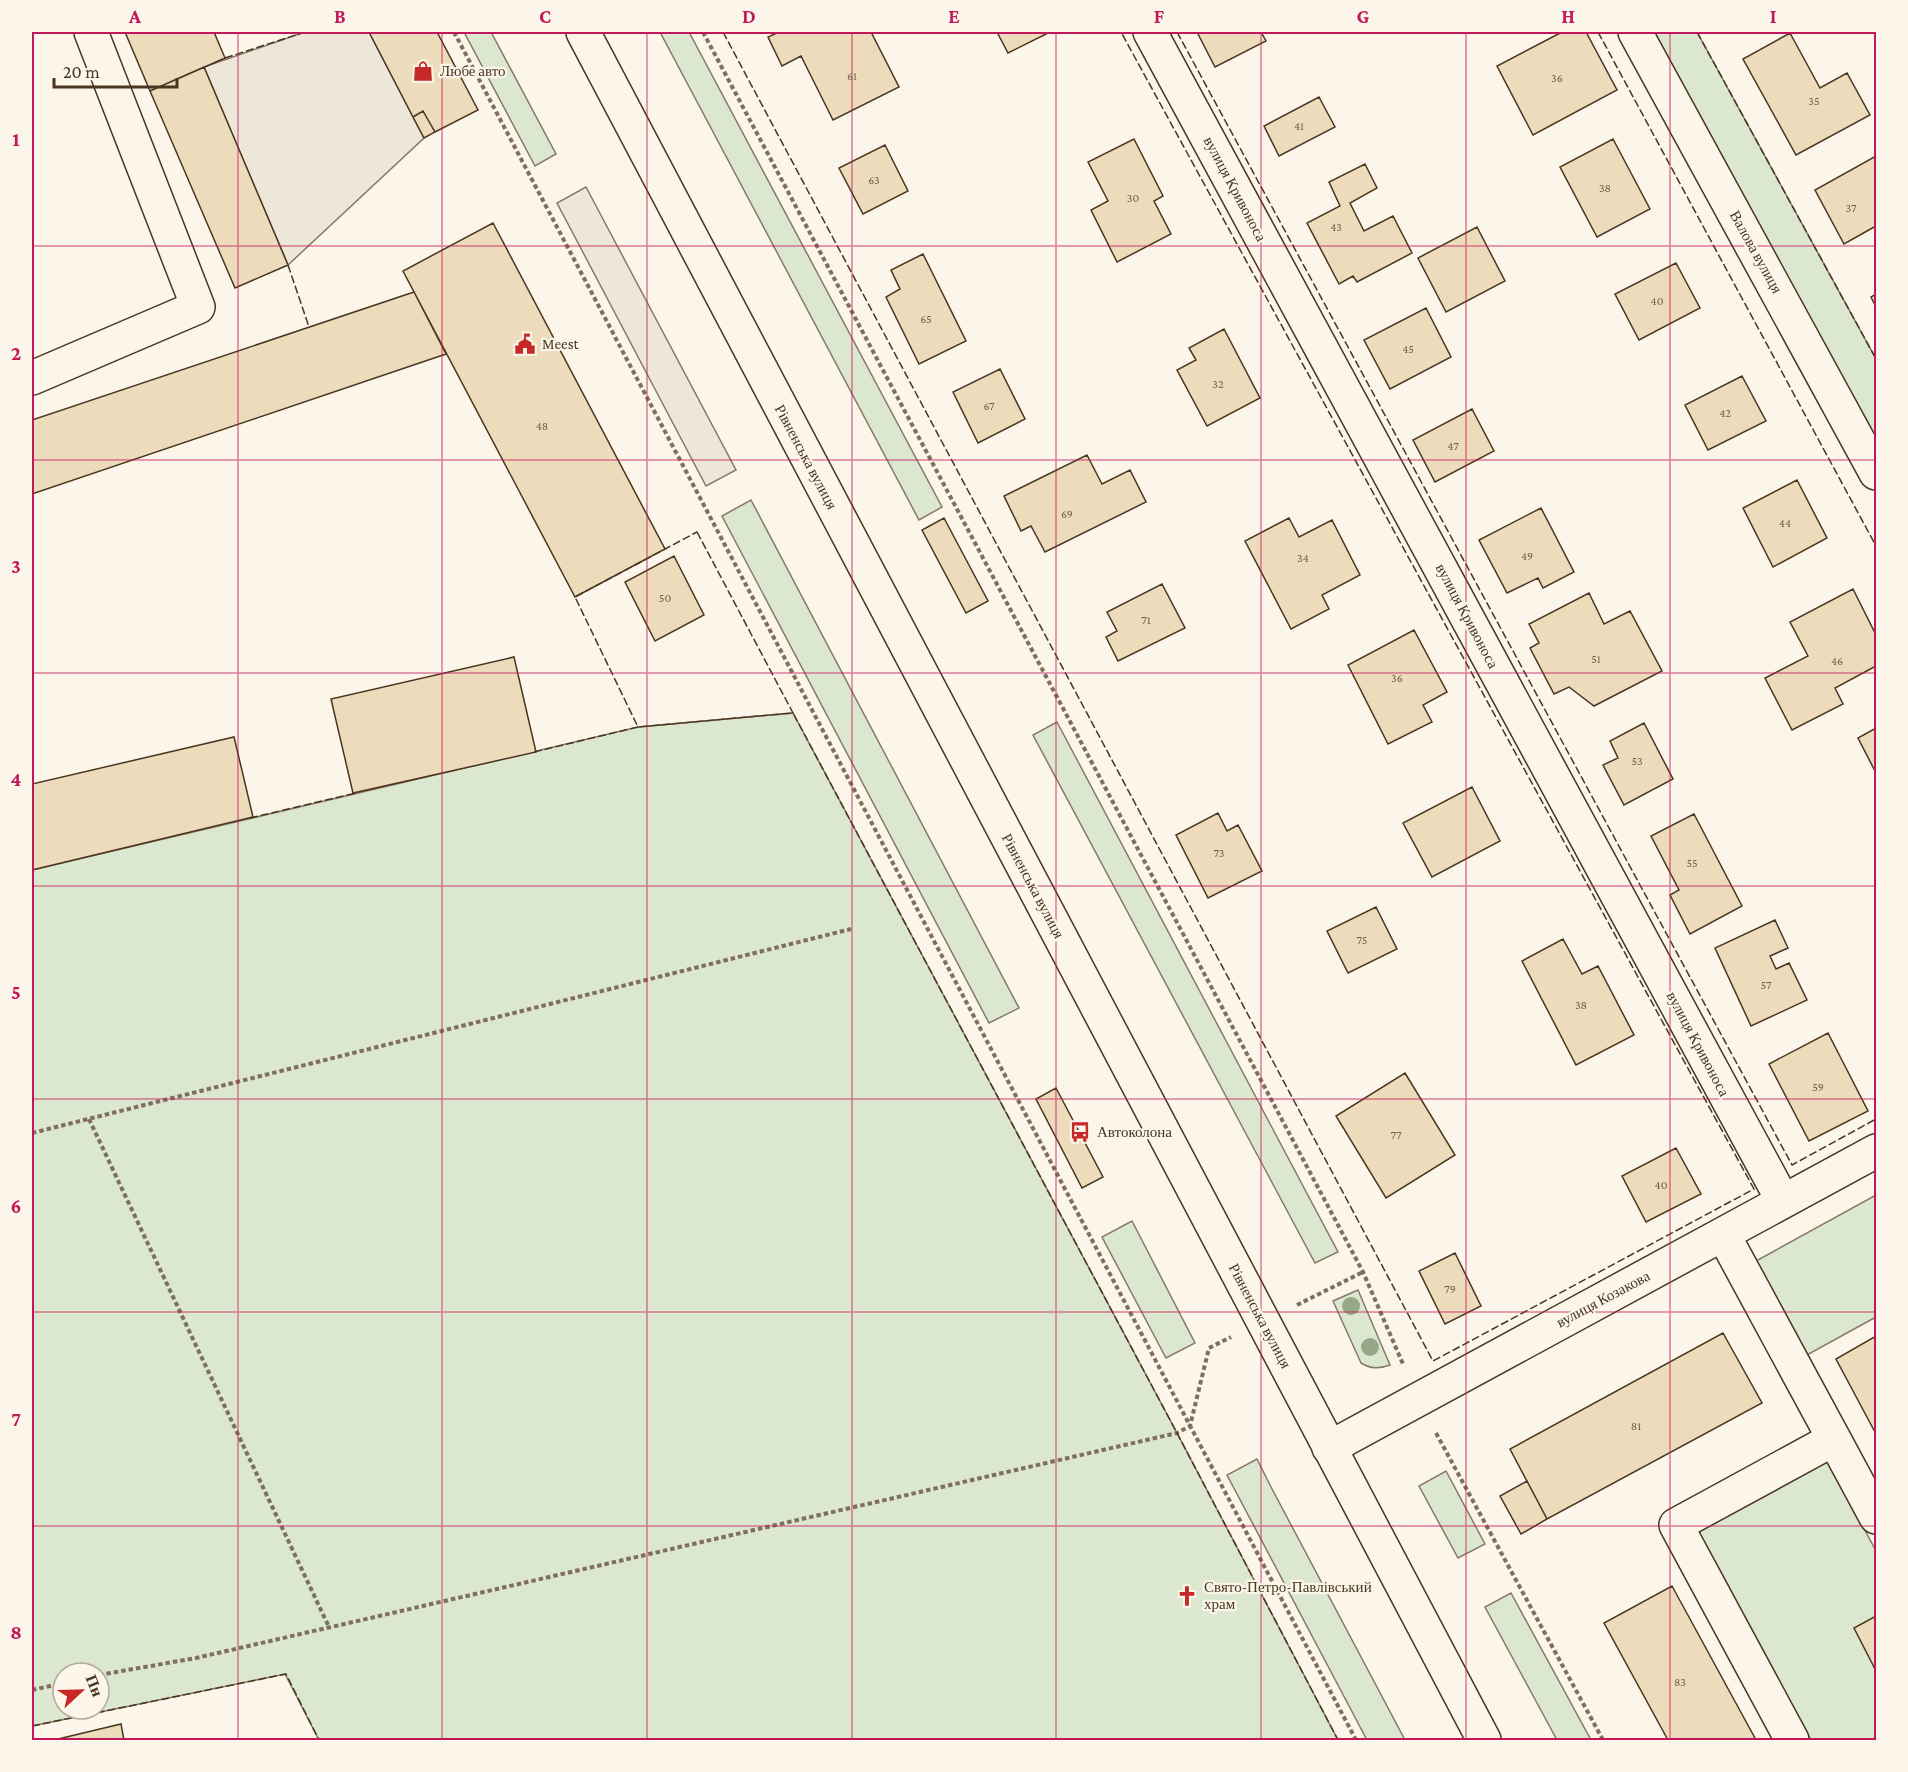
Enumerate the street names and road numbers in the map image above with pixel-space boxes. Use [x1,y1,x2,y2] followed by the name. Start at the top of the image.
[1201,134,1269,244] street label: вулиця Кривоноса
[1727,208,1785,296] street label: Валова вулиця
[772,402,840,512] street label: Рівненська вулиця
[1433,561,1501,671] street label: вулиця Кривоноса
[999,831,1067,941] street label: Рівненська вулиця
[1664,989,1732,1099] street label: вулиця Кривоноса
[1226,1261,1294,1371] street label: Рівненська вулиця
[1554,1267,1653,1330] street label: вулиця Козакова

